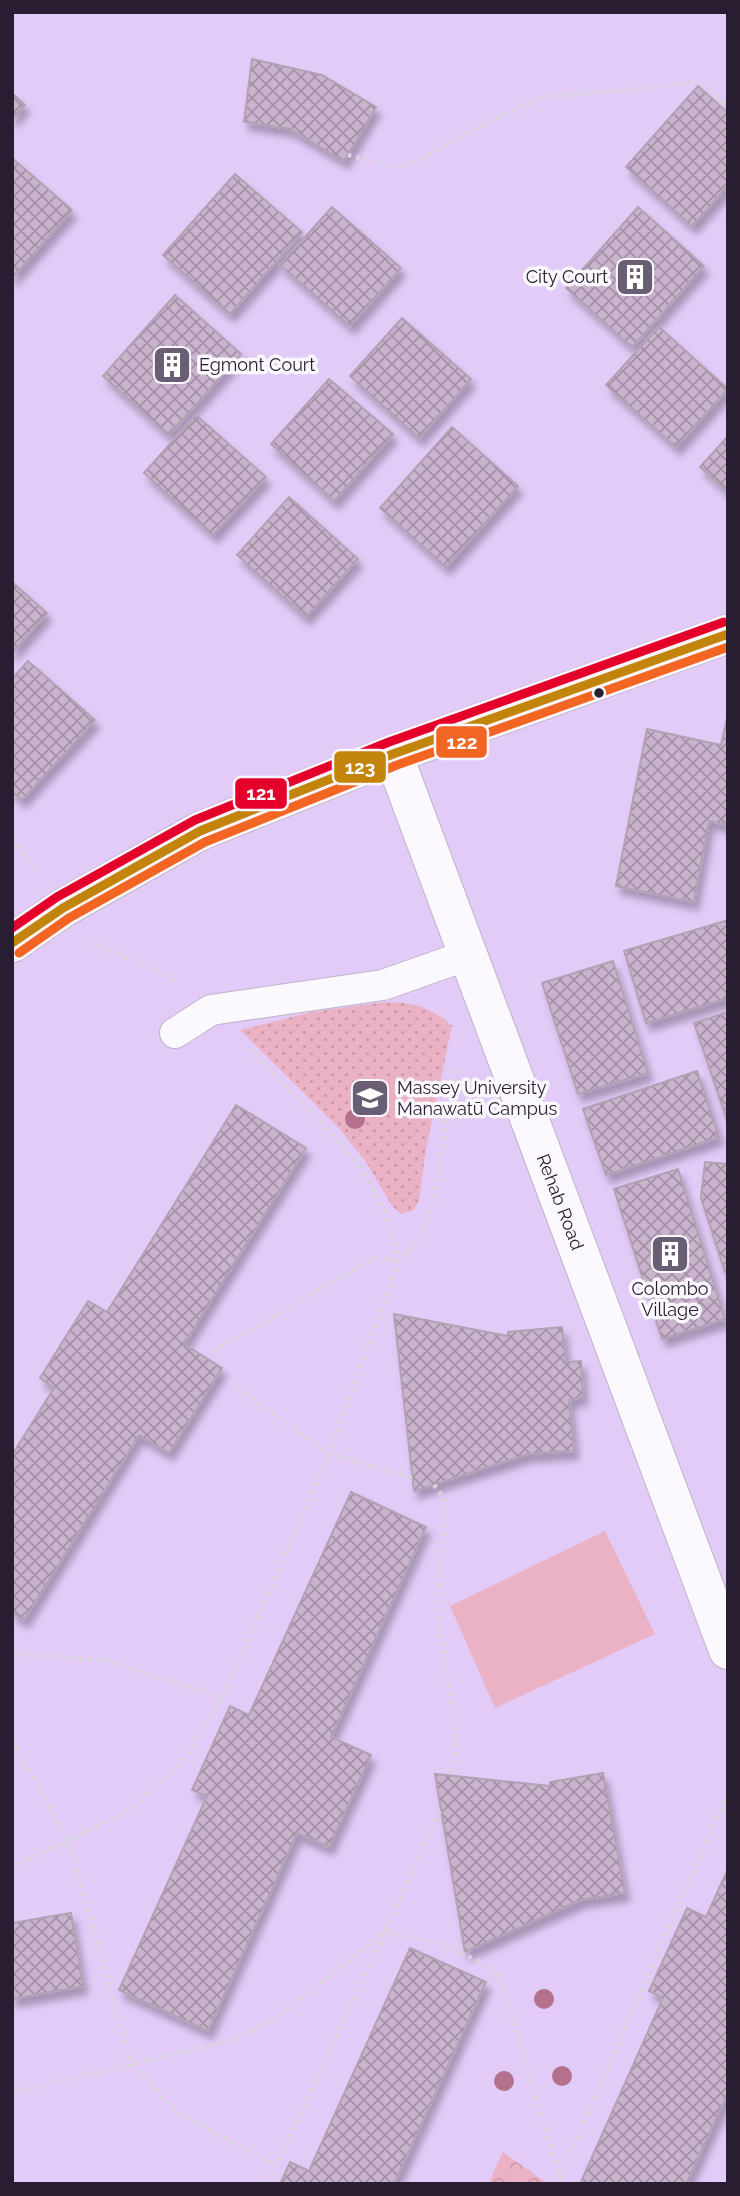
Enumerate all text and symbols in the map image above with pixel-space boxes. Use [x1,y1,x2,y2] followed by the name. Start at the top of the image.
[614,256,656,298] building icon: City Court
[526,266,608,287] place label: City Court
[151,344,193,386] building icon: Egmont Court
[199,354,315,375] place label: Egmont Court
[592,686,606,700] unlabelled marker
[435,725,488,759] line badge: 122
[447,731,477,753] text: 122
[333,750,387,784] line badge: 123
[345,756,375,778] text: 123
[234,777,288,810] line badge: 121
[246,782,276,804] text: 121
[349,1077,391,1119] school or university icon: Massey University Manawatū Campus
[397,1077,557,1119] place label: Massey University Manawatū Campus
[533,1151,588,1253] street label: Rehab Road
[649,1233,691,1275] building icon: Colombo Village
[631,1278,709,1320] place label: Colombo Village

